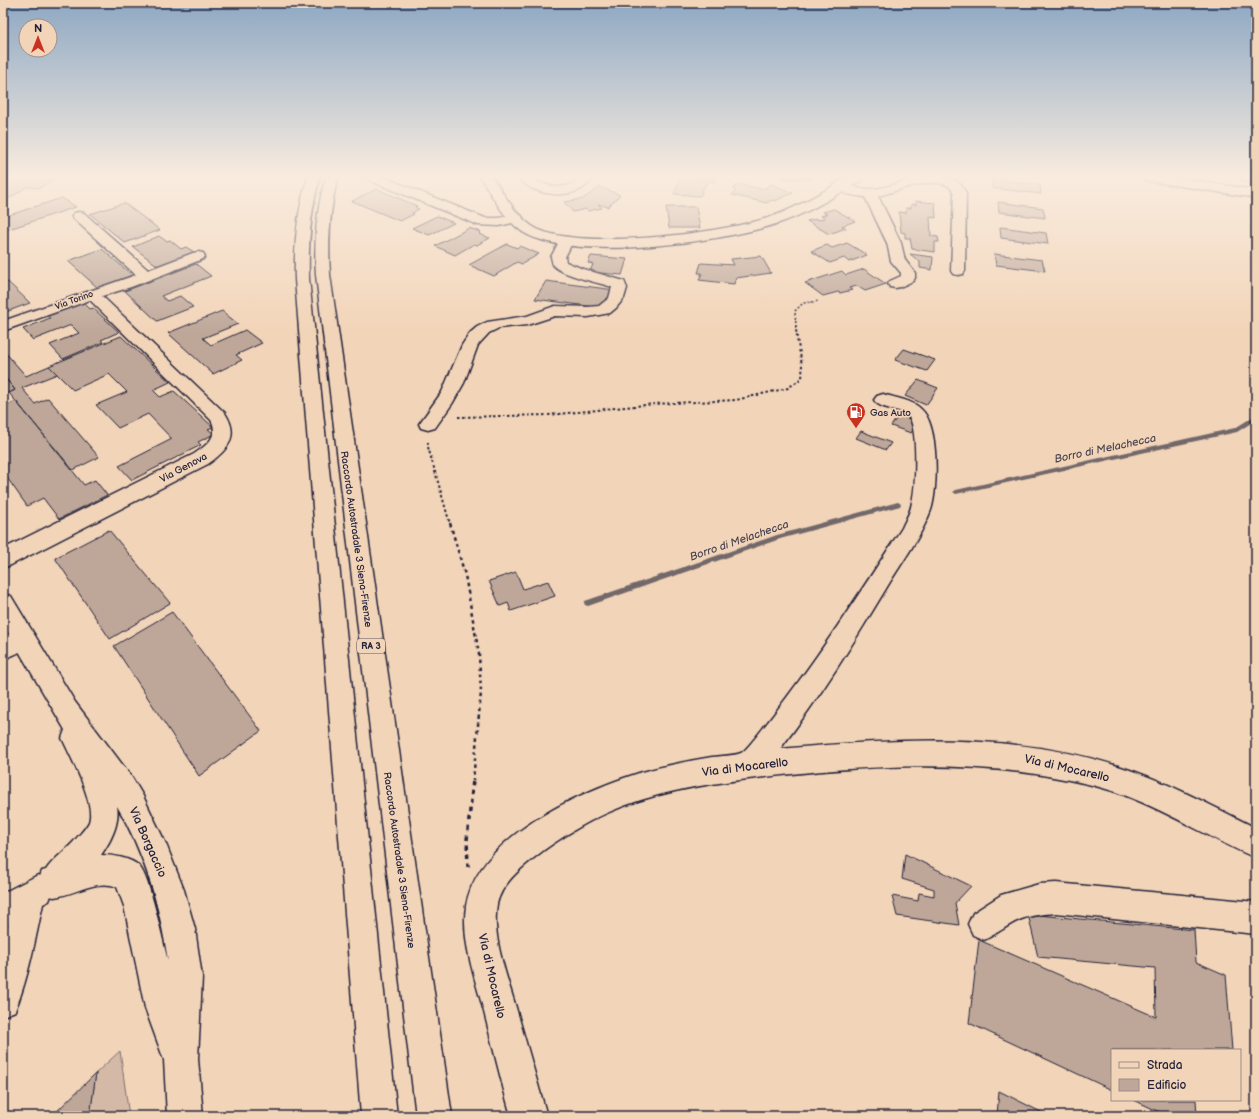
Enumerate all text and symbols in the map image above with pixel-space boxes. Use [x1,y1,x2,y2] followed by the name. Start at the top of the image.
[18,18,58,58] north arrow
[34,22,42,35] text: N
[53,288,95,312] street label: Via Torino
[845,401,867,429] fuel station icon: Gas Auto
[870,407,911,419] place label: Gas Auto
[1053,431,1157,466] water label: Borro di Melachecca
[158,450,210,485] street label: Via Genova
[338,450,374,628] street label: Raccordo Autostradale 3 Siena-Firenze
[688,517,790,563] water label: Borro di Melachecca
[357,639,385,653] road number: RA 3
[1023,751,1111,786] street label: Via di Mocarello
[701,755,789,780] street label: Via di Mocarello
[381,771,417,949] street label: Raccordo Autostradale 3 Siena-Firenze
[125,805,170,880] street label: Via Borgaccio
[474,932,509,1020] street label: Via di Mocarello
[1111,1049,1241,1101] legend
[1147,1058,1183,1073] text: Strada
[1147,1078,1187,1093] text: Edificio

